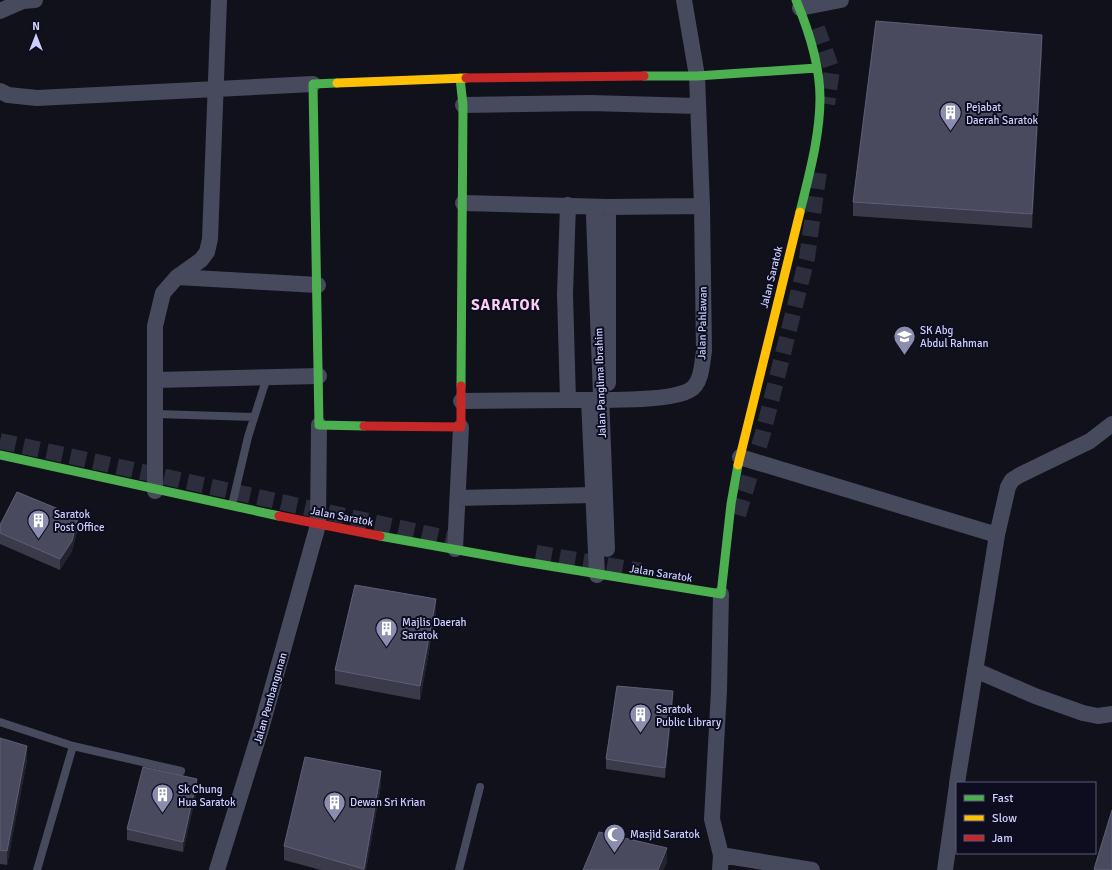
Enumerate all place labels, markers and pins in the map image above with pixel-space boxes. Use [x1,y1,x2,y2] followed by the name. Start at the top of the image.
[937,100,963,133] building icon: Pejabat Daerah Saratok
[966,101,1039,127] place label: Pejabat Daerah Saratok
[892,323,918,356] school or university icon: SK Abg Abdul Rahman
[920,324,988,350] place label: SK Abg Abdul Rahman
[25,507,51,540] building icon: Saratok Post Office
[54,508,104,534] place label: Saratok Post Office
[373,615,399,648] building icon: Majlis Daerah Saratok
[402,616,467,642] place label: Majlis Daerah Saratok
[628,702,654,735] building icon: Saratok Public Library
[656,703,722,729] place label: Saratok Public Library
[149,782,175,815] building icon: Sk Chung Hua Saratok
[178,783,236,809] place label: Sk Chung Hua Saratok
[321,789,347,822] building icon: Dewan Sri Krian
[350,796,425,809] place label: Dewan Sri Krian
[601,821,627,854] mosque icon: Masjid Saratok
[630,828,700,841] place label: Masjid Saratok

